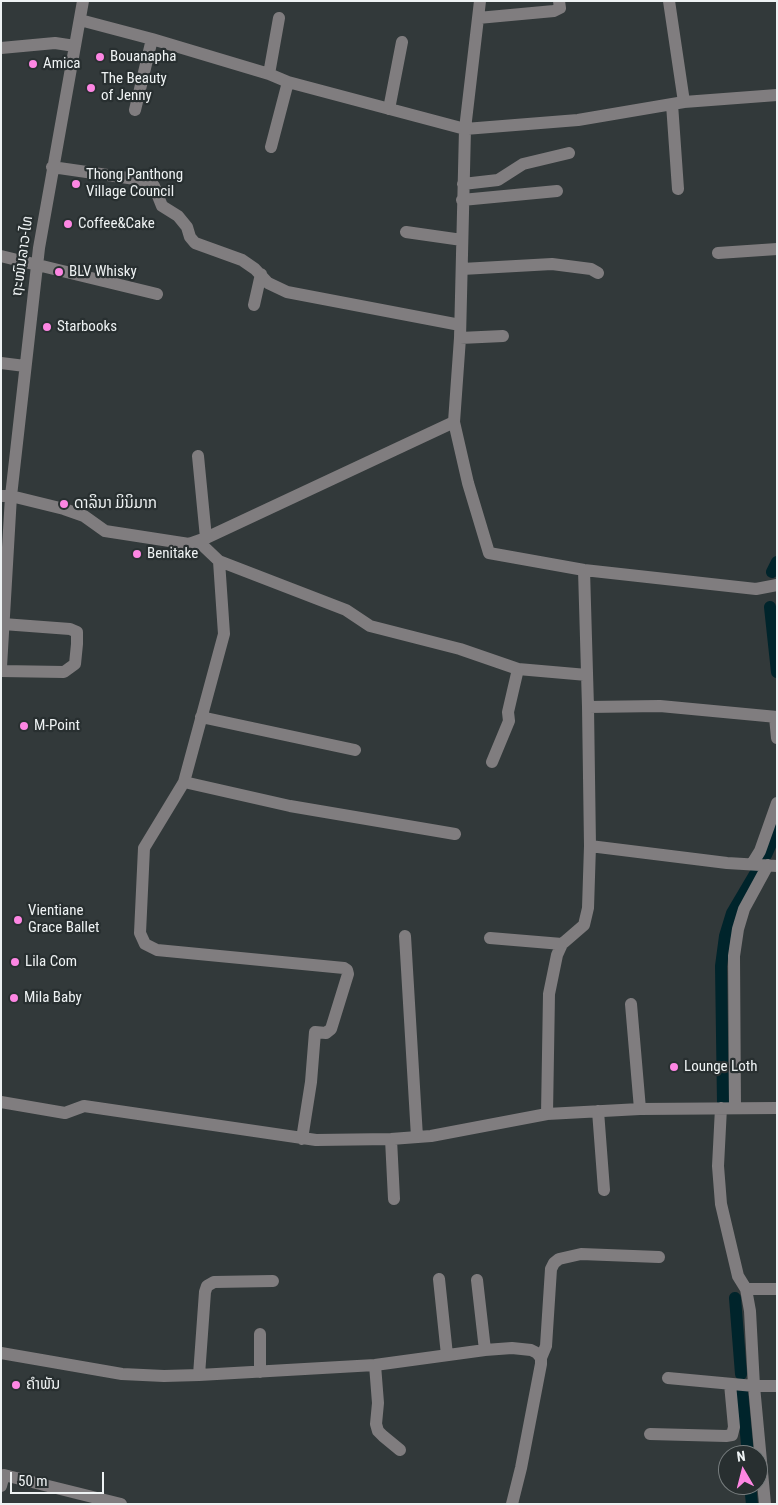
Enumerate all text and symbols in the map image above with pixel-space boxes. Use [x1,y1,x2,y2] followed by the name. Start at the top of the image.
[110,48,176,66] place label: Bouanapha
[94,51,106,63] marker: Bouanapha
[43,55,80,73] place label: Amica
[27,58,39,70] marker: Amica
[101,70,167,105] place label: The Beauty of Jenny
[85,82,97,94] marker: The Beauty of Jenny
[86,166,183,201] place label: Thong Panthong Village Council
[70,178,82,190] marker: Thong Panthong Village Council
[8,215,38,297] street label: ຖະໜົນລາວ-ໄທ
[78,215,155,233] place label: Coffee&Cake
[62,218,74,230] marker: Coffee&Cake
[69,263,137,281] place label: BLV Whisky
[53,266,65,278] marker: BLV Whisky
[57,318,117,336] place label: Starbooks
[41,321,53,333] marker: Starbooks
[74,495,157,513] place label: ດາລິນາ ມິນິມາກ
[58,498,70,510] marker: ດາລິນາ ມິນິມາກ
[147,545,198,563] place label: Benitake
[131,548,143,560] marker: Benitake
[34,717,80,735] place label: M-Point
[18,720,30,732] marker: M-Point
[28,902,99,937] place label: Vientiane Grace Ballet
[12,914,24,926] marker: Vientiane Grace Ballet
[25,953,77,971] place label: Lila Com
[9,956,21,968] marker: Lila Com
[24,989,82,1007] place label: Mila Baby
[8,992,20,1004] marker: Mila Baby
[684,1058,757,1076] place label: Lounge Loth
[668,1061,680,1073] marker: Lounge Loth
[26,1376,60,1394] place label: ຄໍາພັນ
[10,1379,22,1391] marker: ຄໍາພັນ
[718,1445,768,1495] north arrow
[736,1448,746,1465] text: N
[12,1462,106,1494] scale bar
[18,1472,48,1490] text: 50 m

